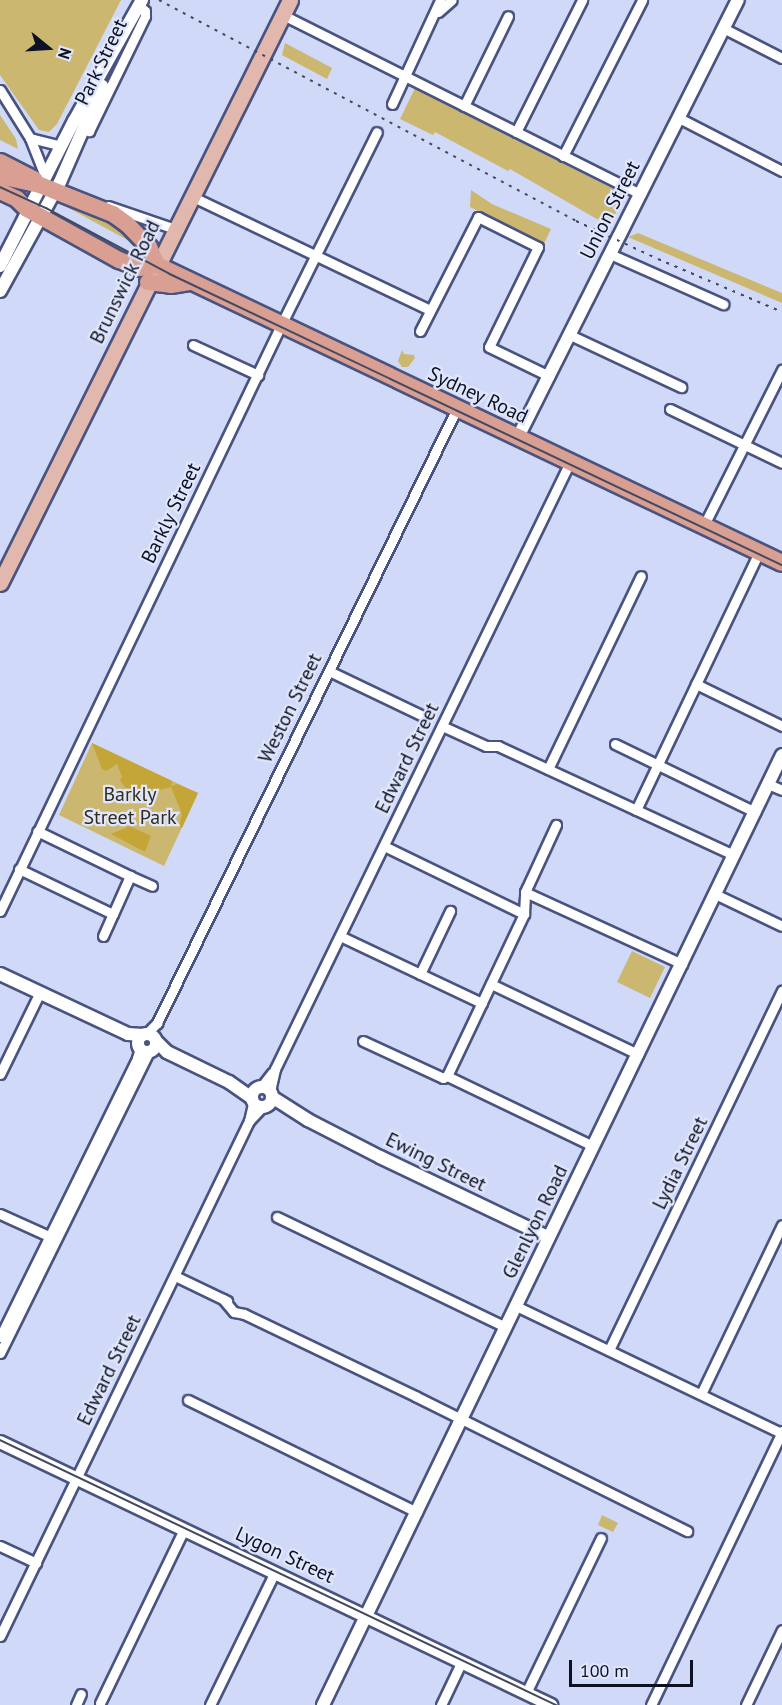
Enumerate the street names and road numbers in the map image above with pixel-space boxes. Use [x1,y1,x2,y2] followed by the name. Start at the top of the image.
[70,15,132,109] street label: Park Street
[575,157,645,263] street label: Union Street
[85,216,165,348] street label: Brunswick Road
[424,361,532,429] street label: Sydney Road
[136,459,206,567] street label: Barkly Street
[253,649,327,767] street label: Weston Street
[370,699,444,817] street label: Edward Street
[647,1113,713,1213] street label: Lydia Street
[382,1127,490,1197] street label: Ewing Street
[497,1161,573,1283] street label: Glenlyon Road
[72,1311,146,1429] street label: Edward Street
[232,1522,338,1588] street label: Lygon Street

